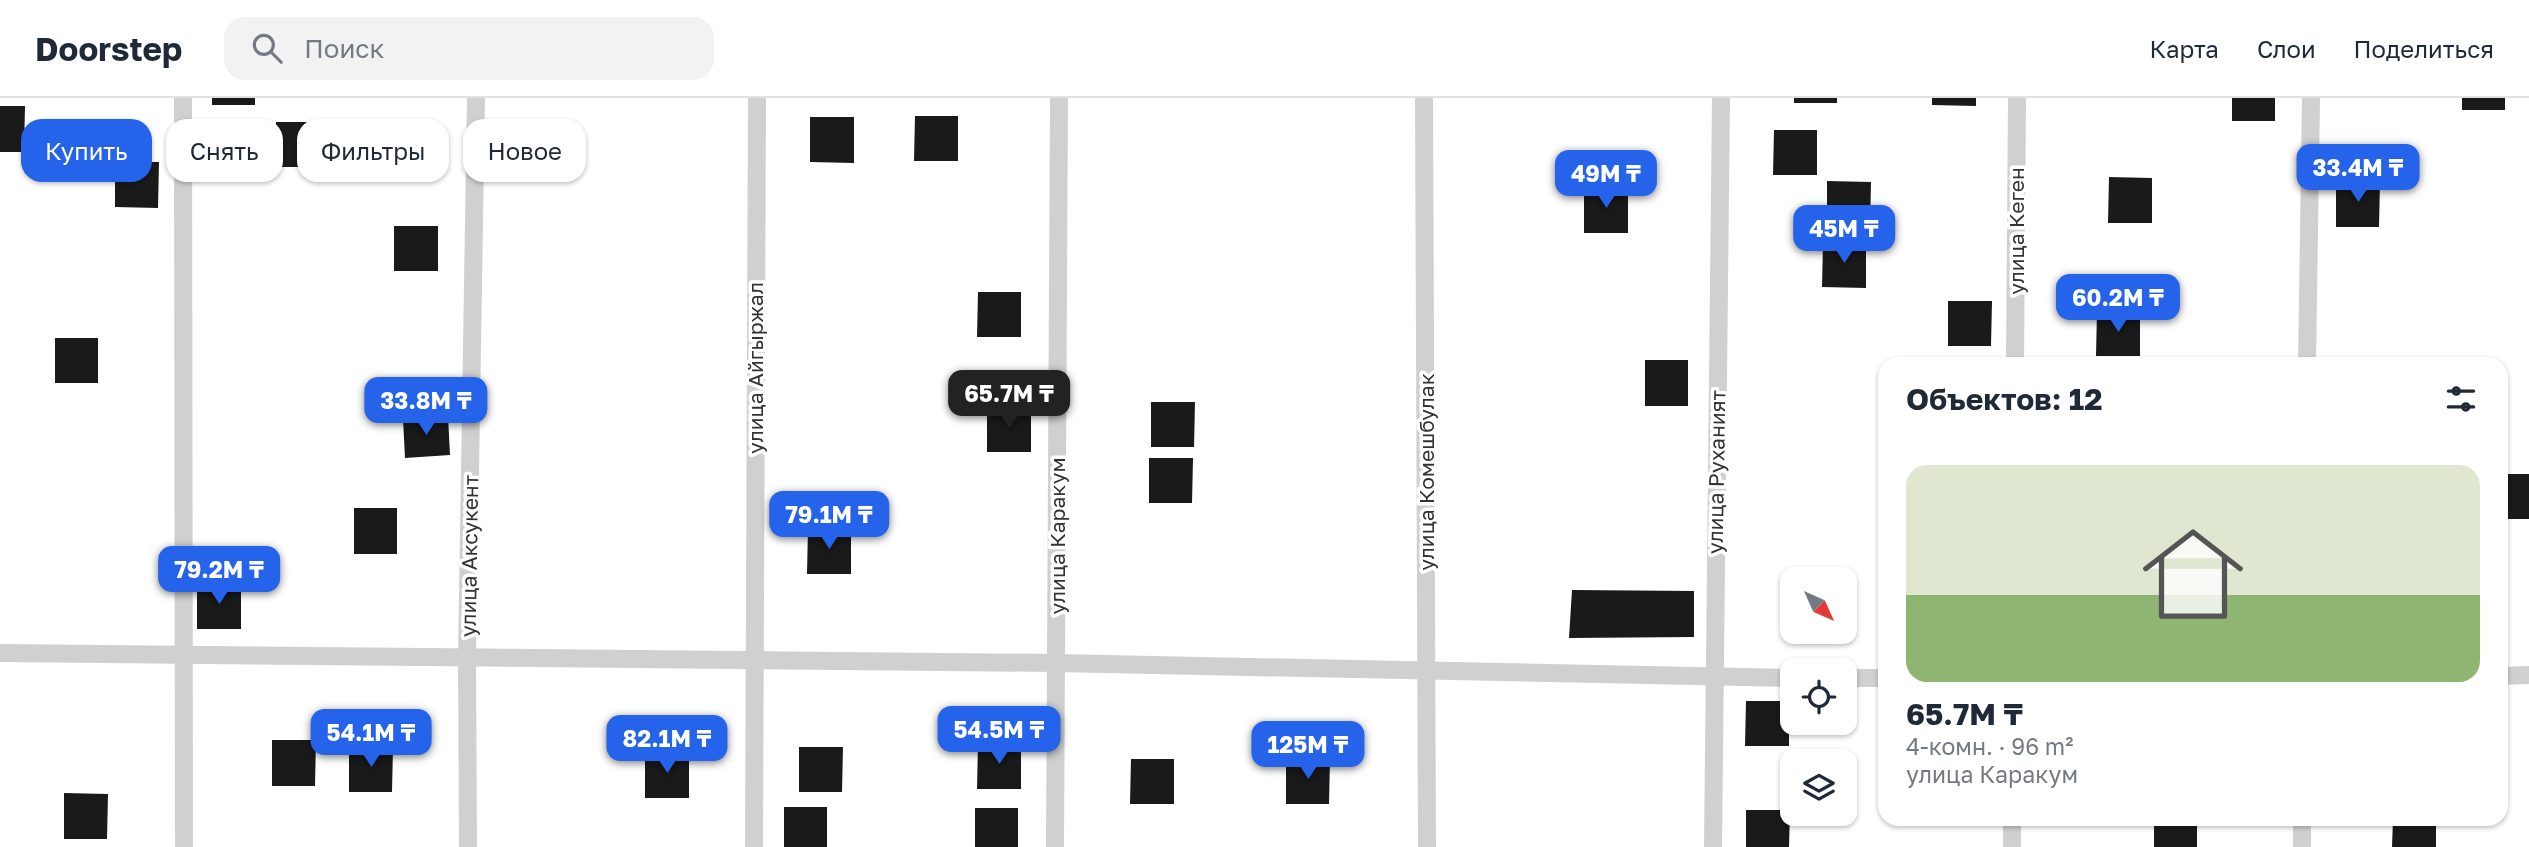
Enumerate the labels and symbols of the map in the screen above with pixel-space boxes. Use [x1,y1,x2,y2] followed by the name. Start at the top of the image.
[2293,144,2423,204] pin: 33.4M ₸
[1557,150,1655,210] pin: 49M ₸
[2003,167,2029,295] street label: улица Кеген
[1795,206,1893,265] pin: 45M ₸
[2053,274,2183,334] pin: 60.2M ₸
[742,282,768,454] street label: улица Айгыржал
[944,370,1074,430] pin: 65.7M ₸
[1413,373,1439,571] street label: улица Комешбулак
[361,378,491,437] pin: 33.8M ₸
[1702,390,1730,554] street label: улица Руханият
[1044,457,1070,615] street label: улица Каракум
[455,475,483,637] street label: улица Аксукент
[764,491,894,551] pin: 79.1M ₸
[154,546,284,606] pin: 79.2M ₸
[1780,567,1857,644] north arrow
[934,706,1064,766] pin: 54.5M ₸
[306,710,436,769] pin: 54.1M ₸
[602,716,732,775] pin: 82.1M ₸
[1251,722,1365,781] pin: 125M ₸

